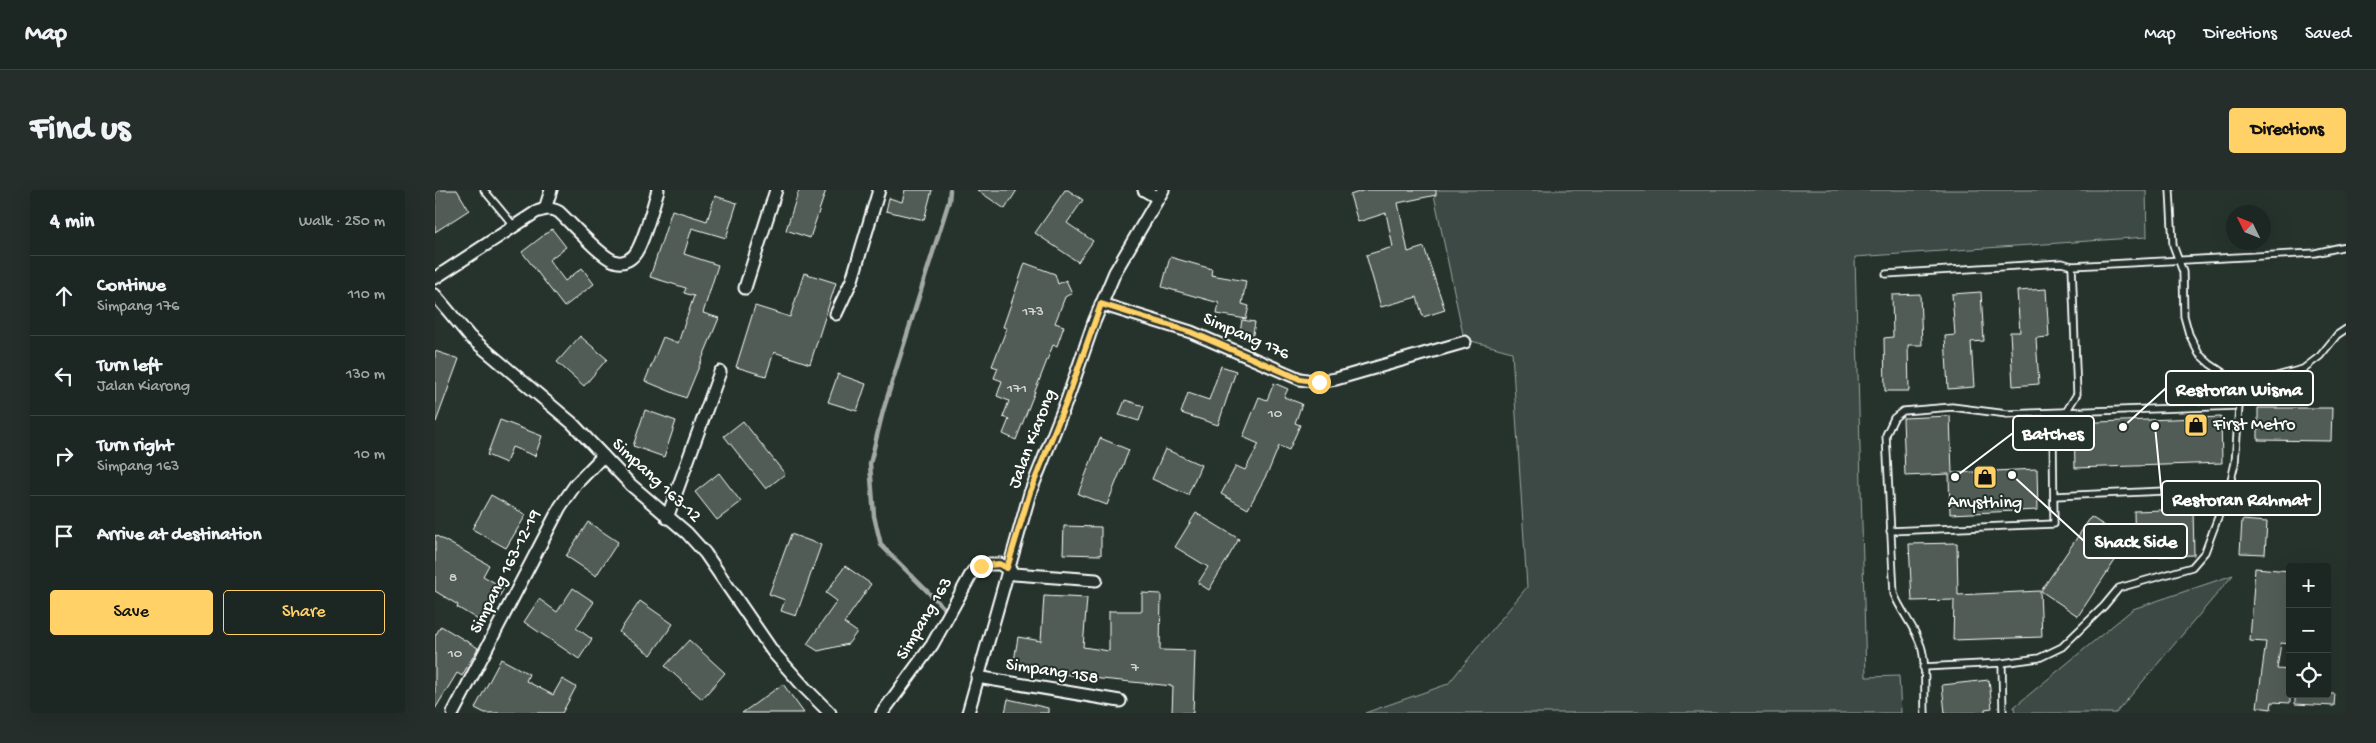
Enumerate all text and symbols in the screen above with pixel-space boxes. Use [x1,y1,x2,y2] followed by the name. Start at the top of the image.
[25,20,67,49] text: Map
[2144,24,2176,45] text: Map
[2204,24,2277,45] text: Directions
[2305,24,2351,45] text: Saved
[2229,108,2346,153] button: Directions
[30,110,130,151] text: Find us
[2226,205,2271,250] north arrow
[50,210,94,235] text: 4 min
[299,213,385,232] text: Walk · 250 m
[97,275,166,298] text: Continue
[50,282,78,310] icon: ahead
[348,286,385,305] text: 110 m
[97,298,179,317] text: Simpang 176
[1021,303,1044,321] house number: 173
[1199,309,1293,366] street label: Simpang 176
[97,355,161,378] text: Turn left
[50,362,78,390] icon: left
[346,366,385,385] text: 130 m
[1308,371,1331,394] route start
[2166,371,2313,405] callout: Restoran Wisma
[97,378,190,397] text: Jalan Kiarong
[1006,380,1027,398] house number: 171
[2175,380,2304,403] text: Restoran Wisma
[1004,386,1062,492] street label: Jalan Kiarong
[1267,405,1283,423] house number: 10
[2183,412,2209,438] shop icon: First Metro
[2212,415,2296,436] place label: First Metro
[2013,416,2094,450] callout: Batches
[2021,424,2085,447] text: Batches
[607,434,705,528] street label: Simpang 163-12
[97,435,173,458] text: Turn right
[50,442,78,470] icon: right
[354,446,385,465] text: 10 m
[97,458,179,477] text: Simpang 163
[1972,464,1998,490] shop icon: Anysthing
[2162,481,2320,515] callout: Restoran Rahmat
[2171,490,2312,513] text: Restoran Rahmat
[1948,493,2022,514] place label: Anysthing
[466,506,546,638] street label: Simpang 163-12-19
[50,522,78,550] icon: arrive
[97,524,261,547] text: Arrive at destination
[2084,524,2187,558] callout: Shack Side
[2095,532,2179,555] text: Shack Side
[970,555,993,578] route end
[2286,563,2331,698] map controls
[2286,563,2331,608] button: +
[449,569,457,587] house number: 8
[892,574,958,664] street label: Simpang 163
[50,590,213,635] button: Save
[223,590,385,635] button: Share
[2286,608,2331,653] button: −
[447,645,463,663] house number: 10
[2286,653,2331,698] button: locate
[1004,654,1100,690] street label: Simpang 158
[1130,659,1140,677] house number: 7

